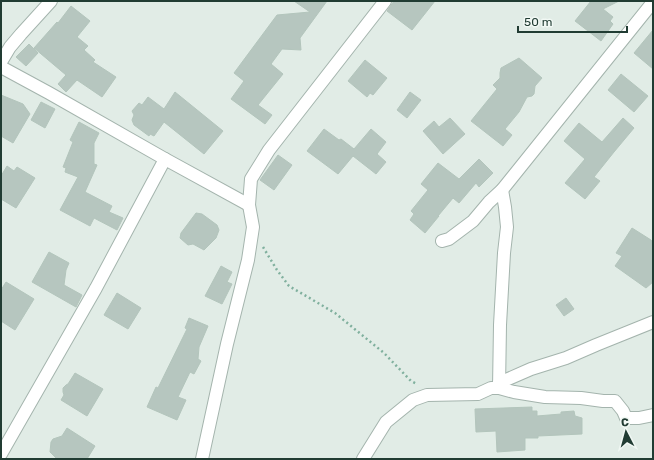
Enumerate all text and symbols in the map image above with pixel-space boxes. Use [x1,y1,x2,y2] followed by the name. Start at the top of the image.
[518,8,627,34] scale bar
[524,15,552,29] text: 50 m
[606,412,646,452] north arrow
[620,416,630,429] text: С

